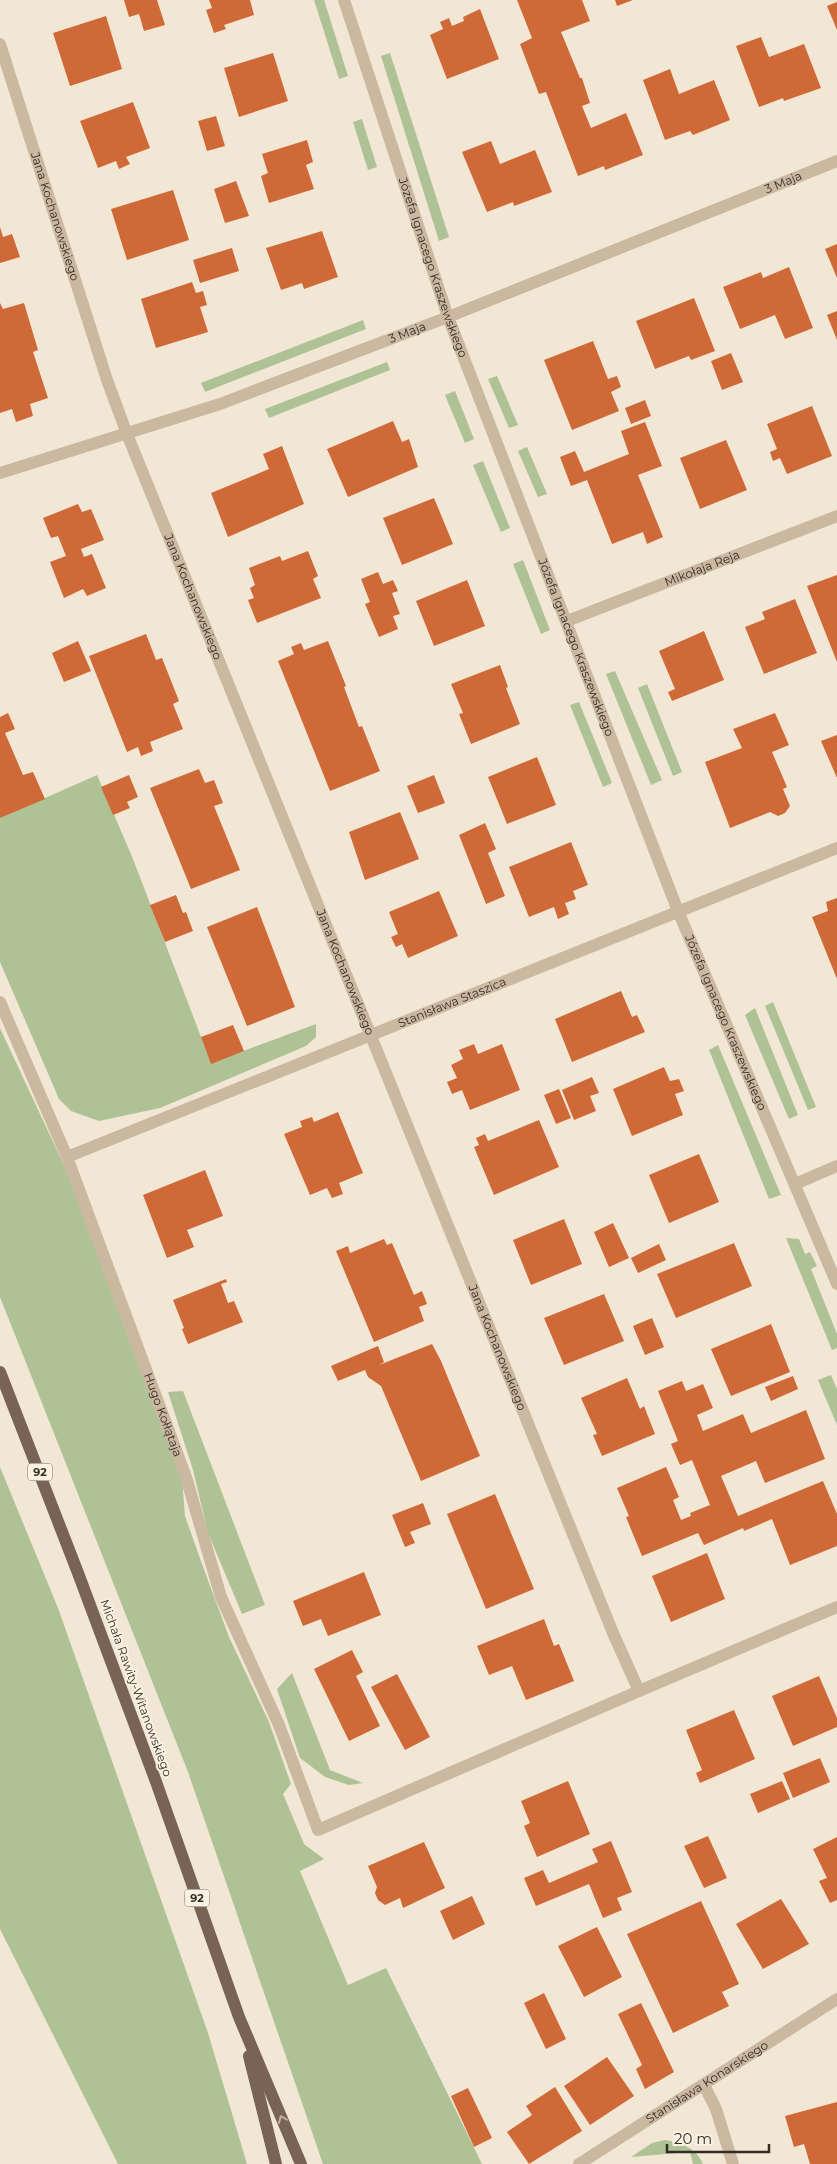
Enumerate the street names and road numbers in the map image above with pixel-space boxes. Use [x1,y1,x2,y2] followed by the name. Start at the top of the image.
[28,149,83,283] street label: Jana Kochanowskiego
[762,168,804,196] street label: 3 Maja
[395,174,471,360] street label: Józefa Ignacego Kraszewskiego
[386,318,428,346] street label: 3 Maja
[161,531,226,662] street label: Jana Kochanowskiego
[662,547,742,589] street label: Mikołaja Reja
[535,555,618,738] street label: Józefa Ignacego Kraszewskiego
[313,906,378,1037] street label: Jana Kochanowskiego
[682,931,770,1113] street label: Józefa Ignacego Kraszewskiego
[396,974,508,1030] street label: Stanisława Staszica
[465,1281,530,1413] street label: Jana Kochanowskiego
[141,1371,186,1459] street label: Hugo Kołłątaja
[28,1464,52,1480] road number: 92
[97,1597,176,1779] street label: Michała Rawity-Witanowskiego
[184,1890,210,1906] road number: 92
[643,2037,771,2126] street label: Stanisława Konarskiego

